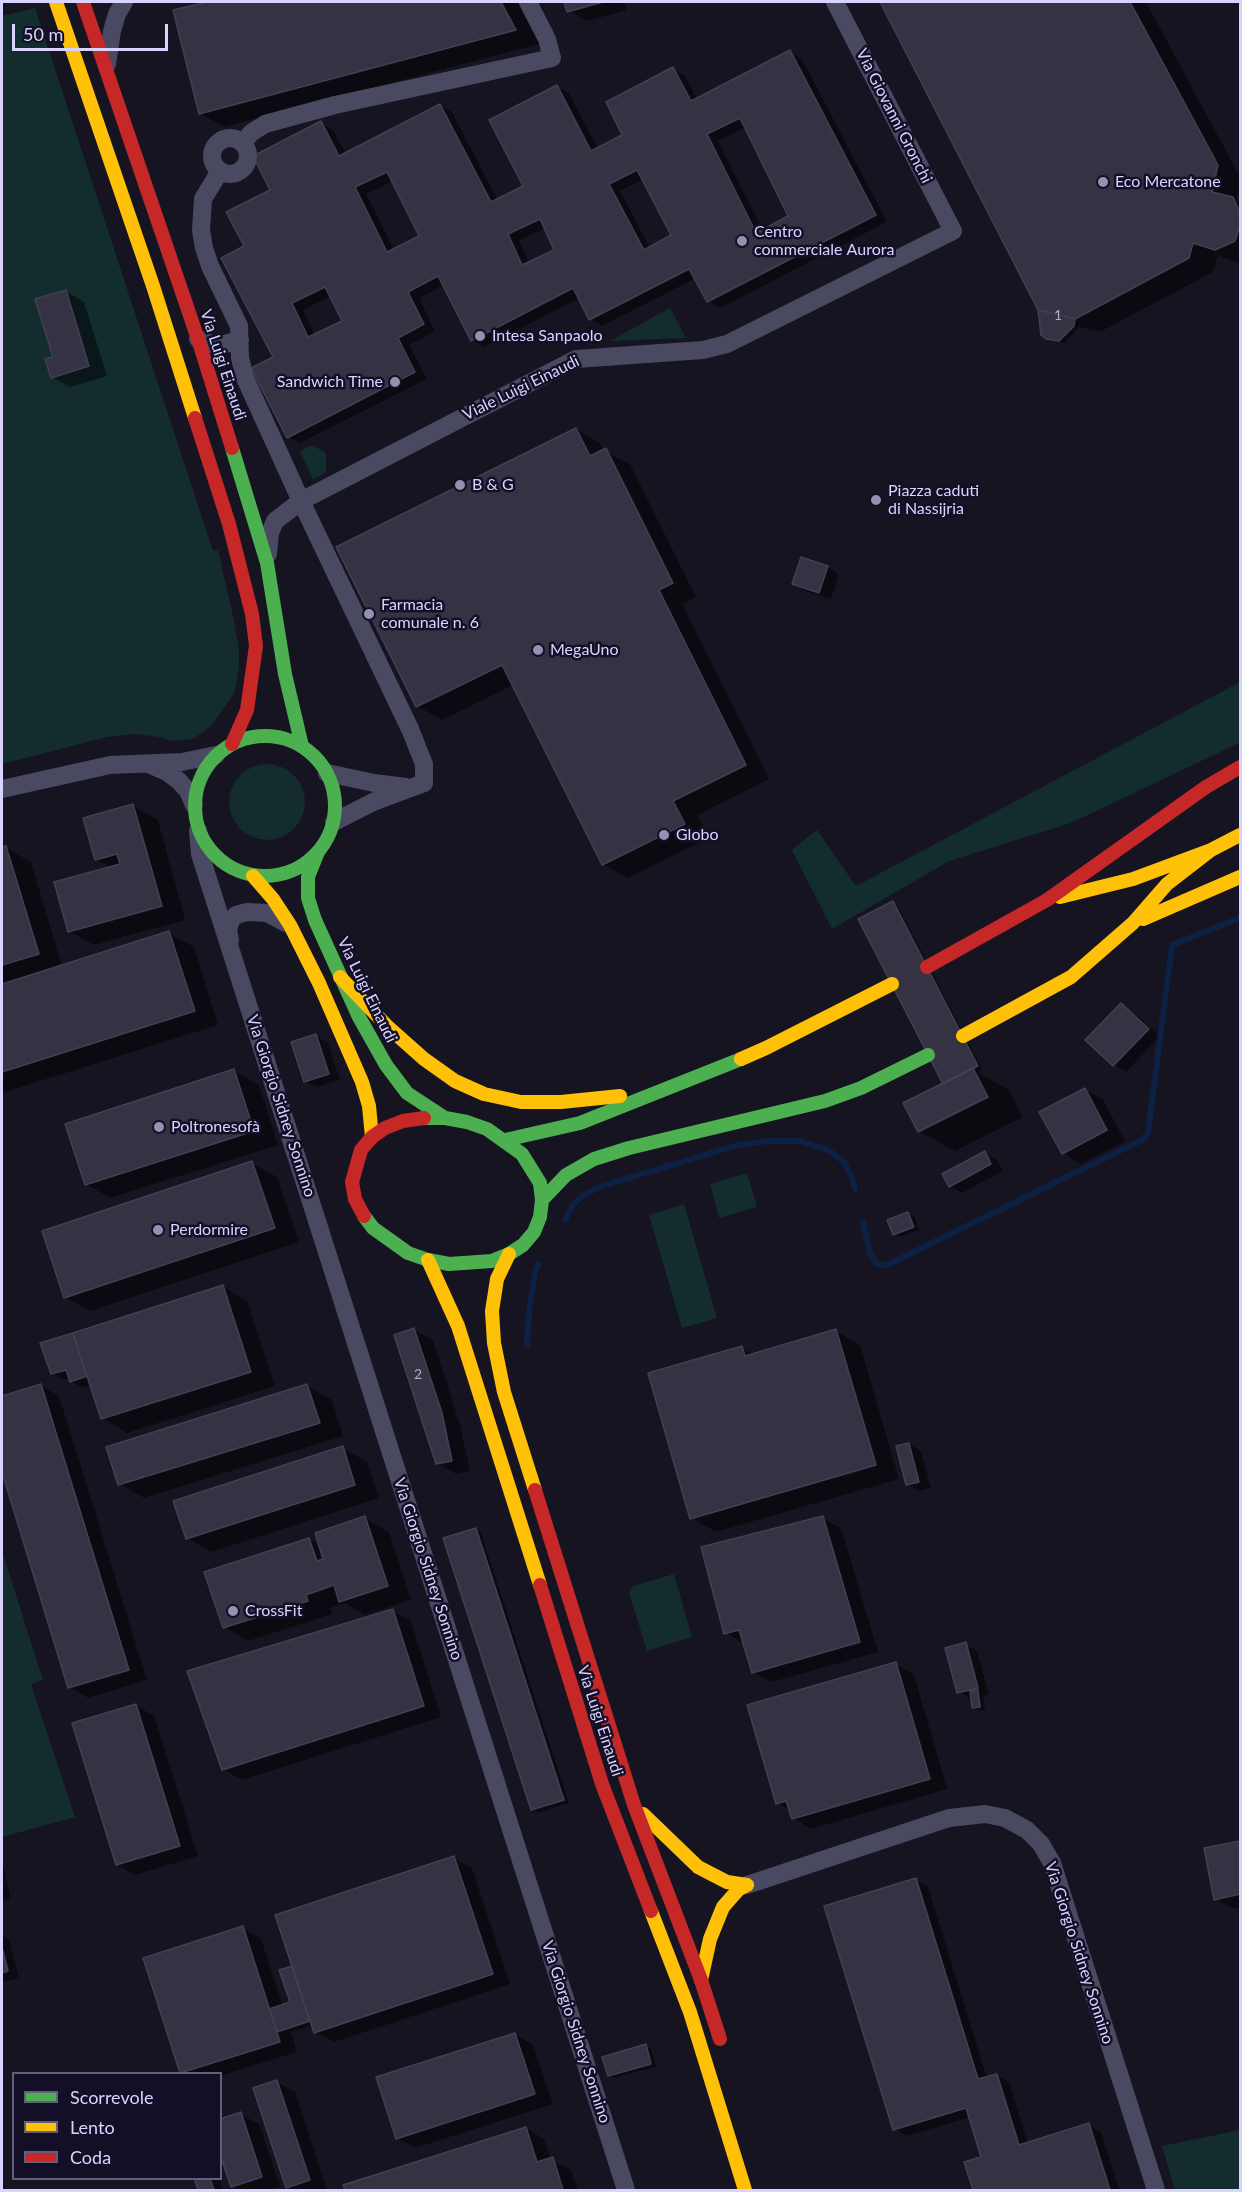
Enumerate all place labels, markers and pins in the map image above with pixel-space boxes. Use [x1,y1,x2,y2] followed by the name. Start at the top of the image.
[1115,172,1221,192] place label: Eco Mercatone
[1096,175,1110,189] marker: Eco Mercatone
[754,222,894,260] place label: Centro commerciale Aurora
[735,234,749,248] marker: Centro commerciale Aurora
[492,326,603,346] place label: Intesa Sanpaolo
[473,329,487,343] marker: Intesa Sanpaolo
[277,372,383,392] place label: Sandwich Time
[388,375,402,389] marker: Sandwich Time
[472,475,514,495] place label: B & G
[453,478,467,492] marker: B & G
[888,481,979,519] place label: Piazza caduti di Nassijria
[869,493,883,507] marker: Piazza caduti di Nassijria
[381,595,479,633] place label: Farmacia comunale n. 6
[362,607,376,621] marker: Farmacia comunale n. 6
[550,640,619,660] place label: MegaUno
[531,643,545,657] marker: MegaUno
[676,825,718,845] place label: Globo
[657,828,671,842] marker: Globo
[171,1117,260,1137] place label: Poltronesofà
[152,1120,166,1134] marker: Poltronesofà
[170,1220,248,1240] place label: Perdormire
[151,1223,165,1237] marker: Perdormire
[245,1601,302,1621] place label: CrossFit
[226,1604,240,1618] marker: CrossFit

